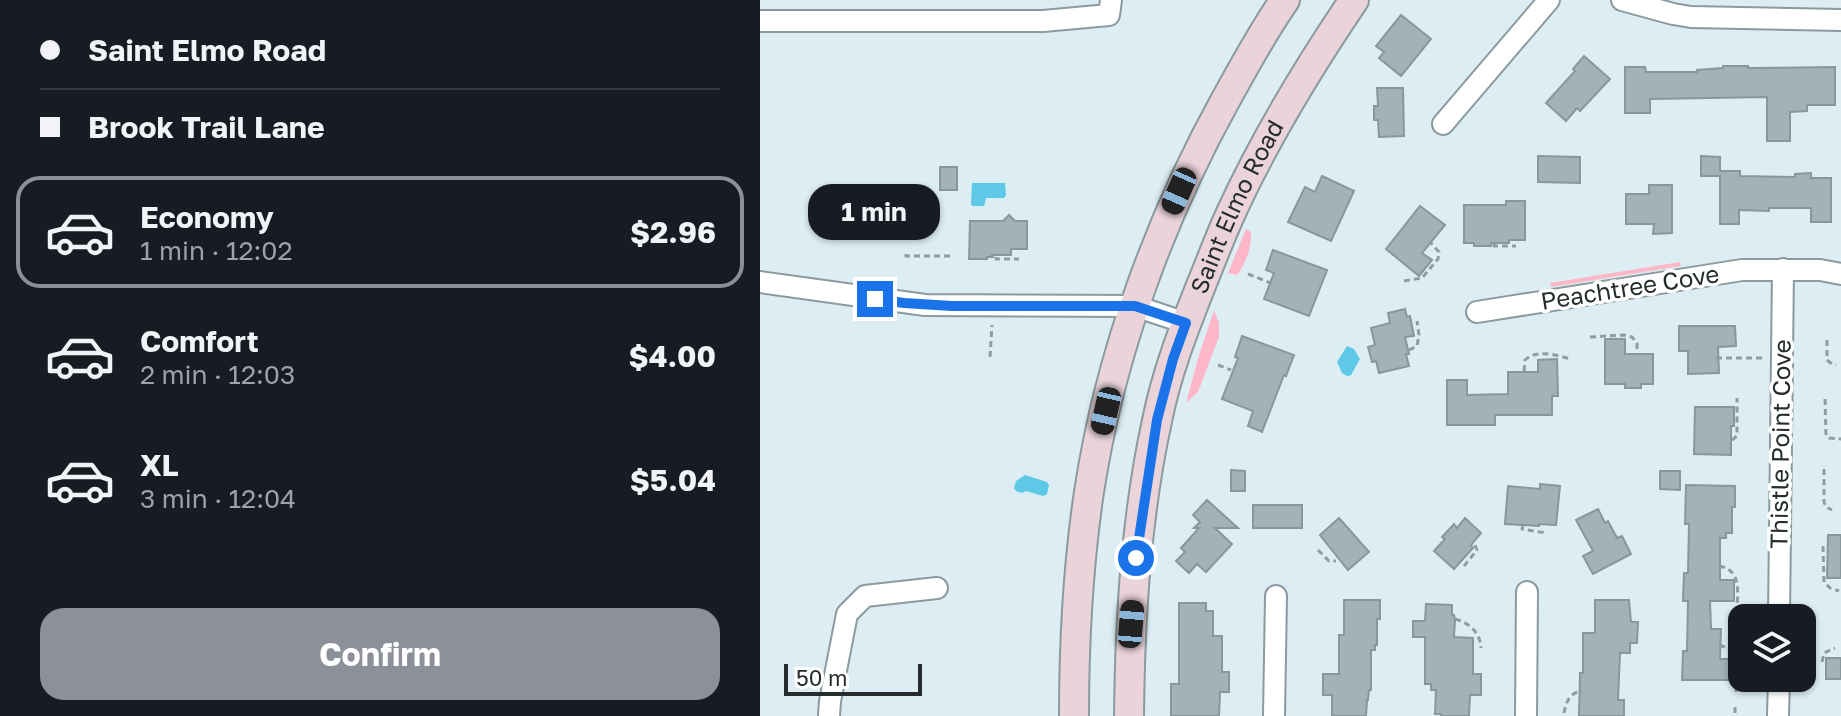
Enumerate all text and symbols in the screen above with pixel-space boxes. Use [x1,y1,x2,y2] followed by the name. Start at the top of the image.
[88,32,326,68] text: Saint Elmo Road
[88,109,325,145] text: Brook Trail Lane
[1183,114,1289,298] street label: Saint Elmo Road
[1158,164,1200,218] car
[809,183,941,239] callout: 1 min
[44,196,116,268] icon: car
[841,196,907,227] text: 1 min
[140,199,274,235] text: Economy
[630,214,716,250] text: $2.96
[140,235,293,266] text: 1 min · 12:02
[1538,258,1721,315] street label: Peachtree Cove
[857,281,893,317] route end
[44,320,116,392] icon: car
[140,323,259,359] text: Comfort
[629,338,716,374] text: $4.00
[1763,339,1796,549] street label: Thistle Point Cove
[140,359,295,390] text: 2 min · 12:03
[1089,385,1123,437] car
[44,444,116,516] icon: car
[140,447,179,483] text: XL
[630,462,716,498] text: $5.04
[140,483,296,514] text: 3 min · 12:04
[1118,540,1154,576] route start
[1117,599,1145,649] car
[1728,604,1816,692] map controls
[1728,604,1816,692] button: layers
[40,608,720,700] button: Confirm
[784,660,922,696] scale bar
[796,664,847,691] text: 50 m

